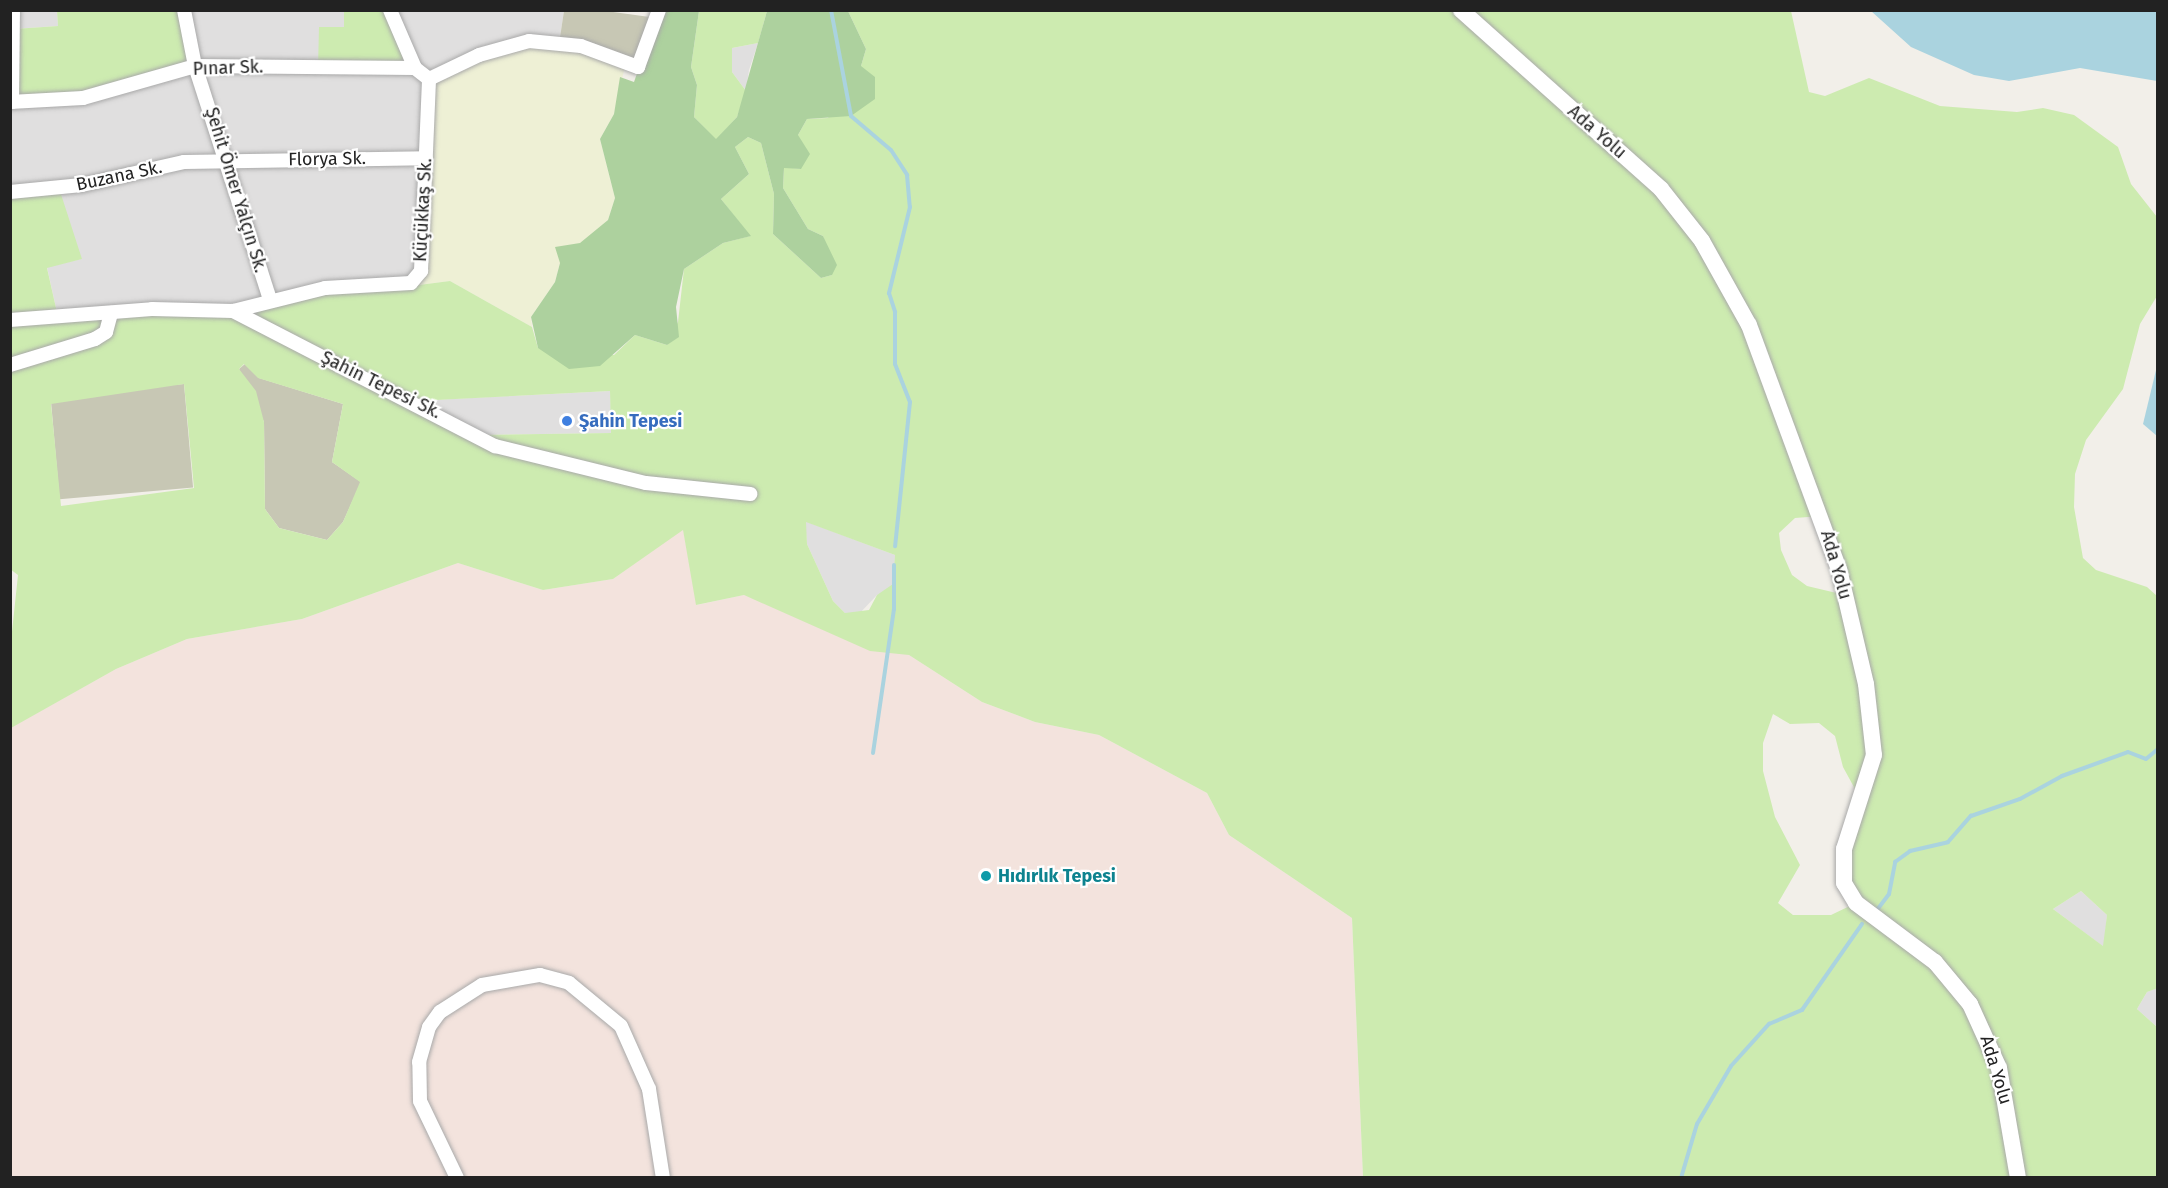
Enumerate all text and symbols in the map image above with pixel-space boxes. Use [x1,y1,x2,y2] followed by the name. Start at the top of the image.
[192,56,264,80] street label: Pınar Sk.
[1563,101,1631,163] street label: Ada Yolu
[201,105,271,275] street label: Şehit Ömer Yalçın Sk.
[288,148,366,170] street label: Florya Sk.
[74,156,164,196] street label: Buzana Sk.
[409,157,437,263] street label: Küçükkaş Sk.
[317,347,445,423] street label: Şahin Tepesi Sk.
[579,410,682,432] place label: Şahin Tepesi
[560,414,574,428] marker: Şahin Tepesi
[1816,528,1856,602] street label: Ada Yolu
[998,865,1116,887] place label: Hıdırlık Tepesi
[979,869,993,883] marker: Hıdırlık Tepesi
[1975,1033,2017,1107] street label: Ada Yolu

